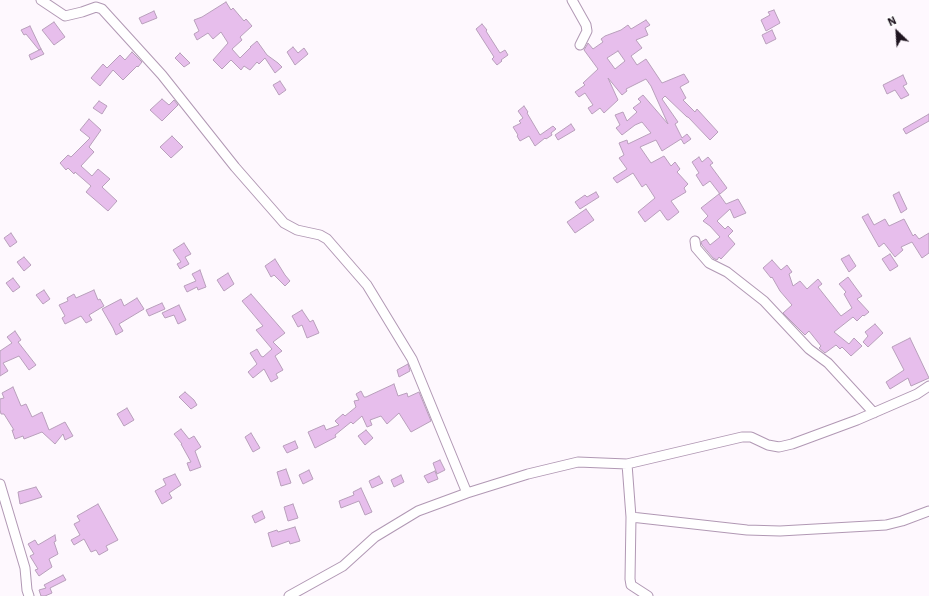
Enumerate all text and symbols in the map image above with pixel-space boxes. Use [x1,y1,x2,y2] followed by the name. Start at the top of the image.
[877,12,917,52] north arrow
[885,13,898,29] text: N

